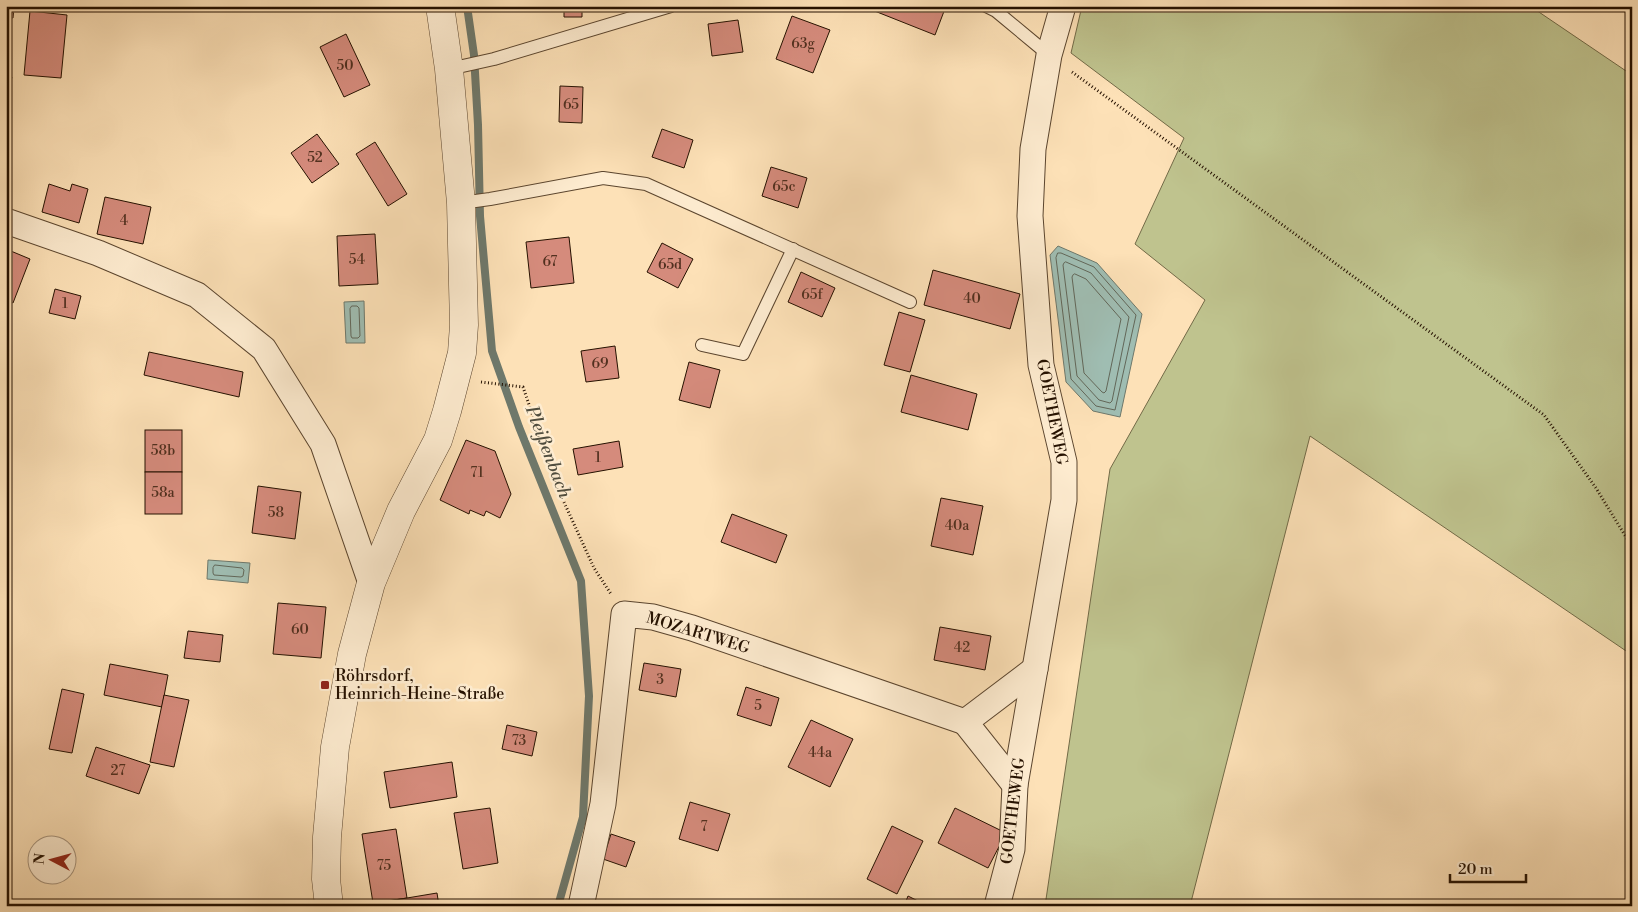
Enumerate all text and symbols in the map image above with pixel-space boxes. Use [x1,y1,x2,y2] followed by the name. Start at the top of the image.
[791,35,815,53] house number: 63g
[337,57,354,75] house number: 50
[563,96,579,114] house number: 65
[307,149,323,167] house number: 52
[772,178,796,196] house number: 65c
[120,212,128,230] house number: 4
[349,251,365,269] house number: 54
[543,253,557,271] house number: 67
[658,256,682,274] house number: 65d
[801,286,824,304] house number: 65f
[963,290,981,308] house number: 40
[62,295,68,313] house number: 1
[592,355,608,373] house number: 69
[1032,357,1072,467] street label: GOETHEWEG
[519,401,577,503] water label: Pleißenbach
[151,442,175,460] house number: 58b
[595,449,601,467] house number: 1
[470,464,484,482] house number: 71
[151,484,176,502] house number: 58a
[268,504,284,522] house number: 58
[945,517,970,535] house number: 40a
[644,608,752,658] street label: MOZARTWEG
[291,621,309,639] house number: 60
[954,639,970,657] house number: 42
[335,666,504,704] place label: Röhrsdorf, Heinrich-Heine-Straße
[656,671,664,689] house number: 3
[319,679,331,691] marker: Röhrsdorf, Heinrich-Heine-Straße
[754,697,762,715] house number: 5
[512,732,527,750] house number: 73
[808,744,833,762] house number: 44a
[997,756,1029,865] street label: GOETHEWEG
[111,762,125,780] house number: 27
[700,818,708,836] house number: 7
[28,834,78,884] north arrow
[31,852,50,865] text: N
[1450,852,1527,884] scale bar
[377,857,392,875] house number: 75
[1458,860,1493,879] text: 20 m

